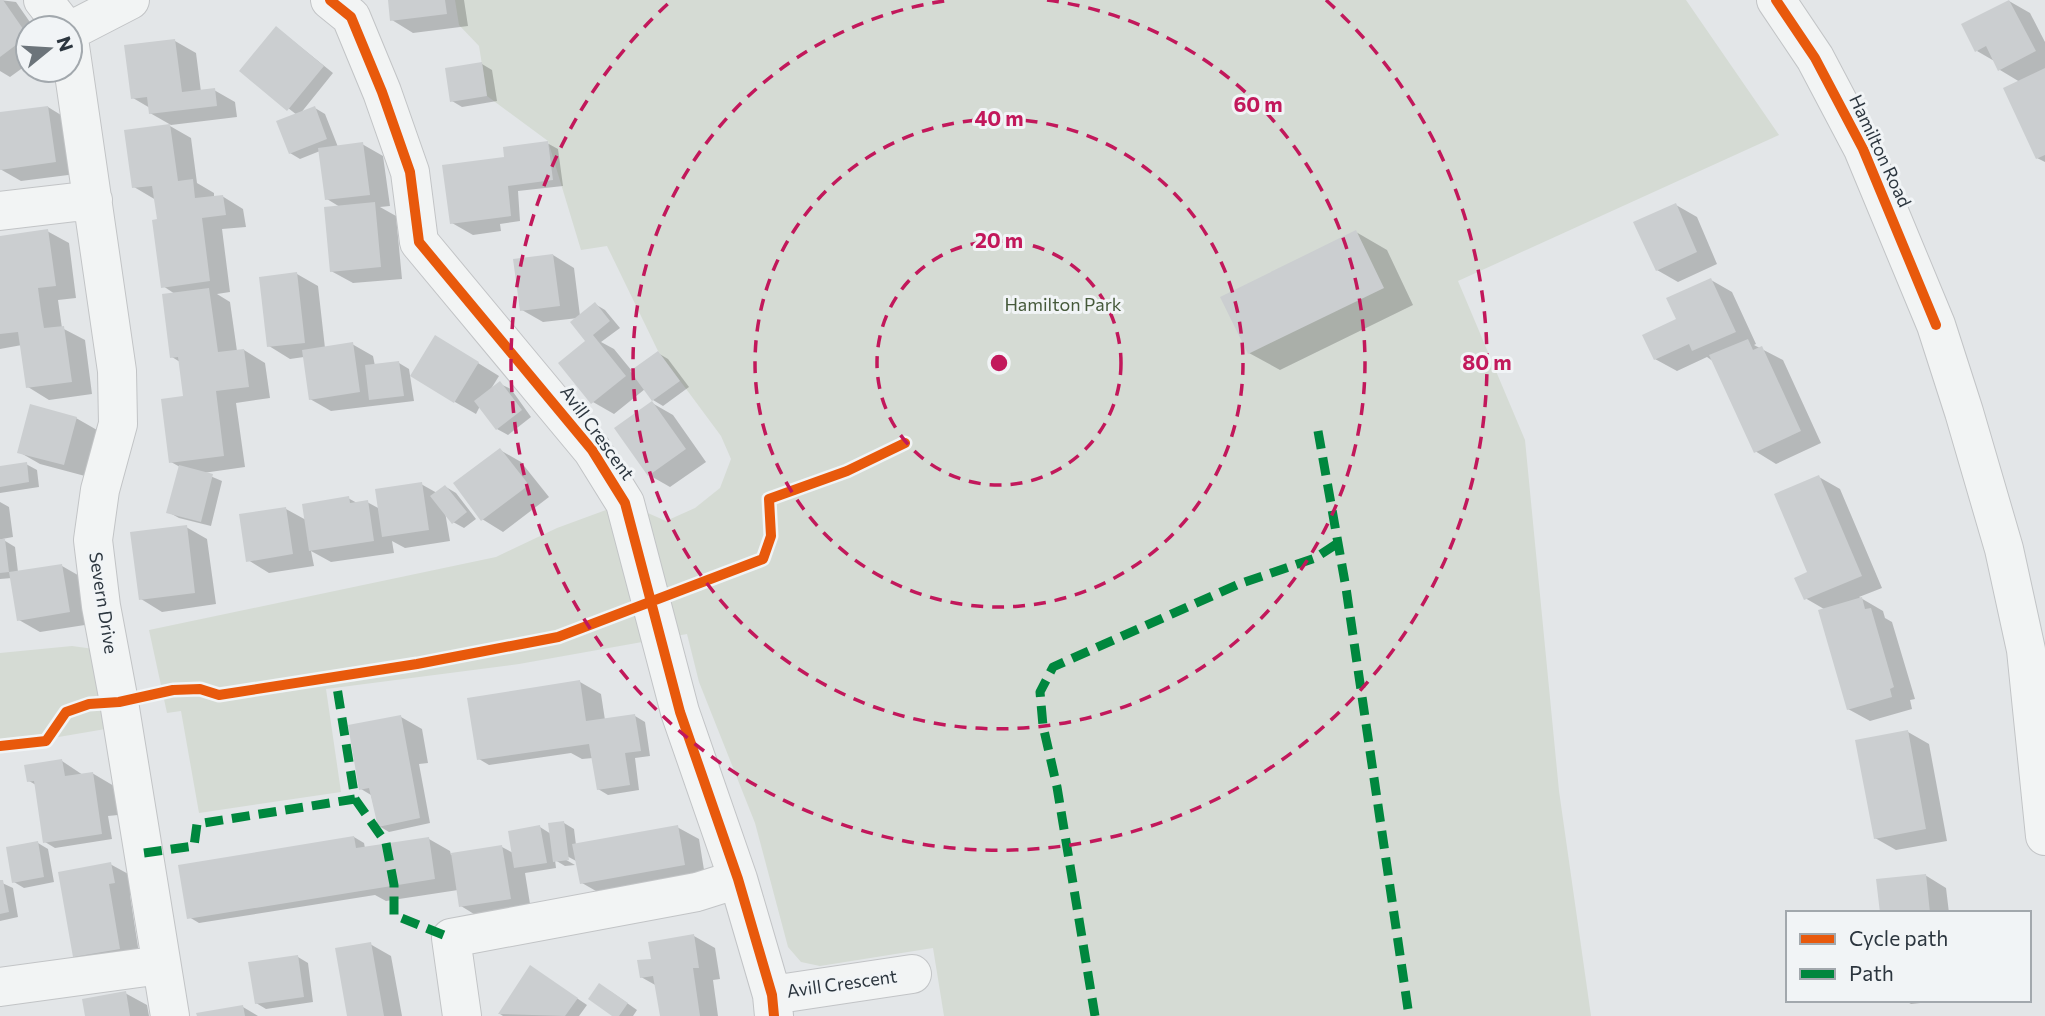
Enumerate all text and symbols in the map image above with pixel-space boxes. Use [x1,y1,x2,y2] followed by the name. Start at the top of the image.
[14,14,84,84] north arrow
[53,33,79,54] text: N
[1233,91,1283,116] text: 60 m
[1845,91,1917,210] street label: Hamilton Road
[974,105,1024,130] text: 40 m
[975,227,1023,252] text: 20 m
[1004,293,1122,315] park label: Hamilton Park
[1462,349,1512,374] text: 80 m
[987,351,1011,375] centre of rings
[556,381,639,484] street label: Avill Crescent
[85,550,123,655] street label: Severn Drive
[1786,911,2031,1002] legend
[1849,925,1948,950] text: Cycle path
[1849,960,1894,985] text: Path
[785,964,898,1002] street label: Avill Crescent

